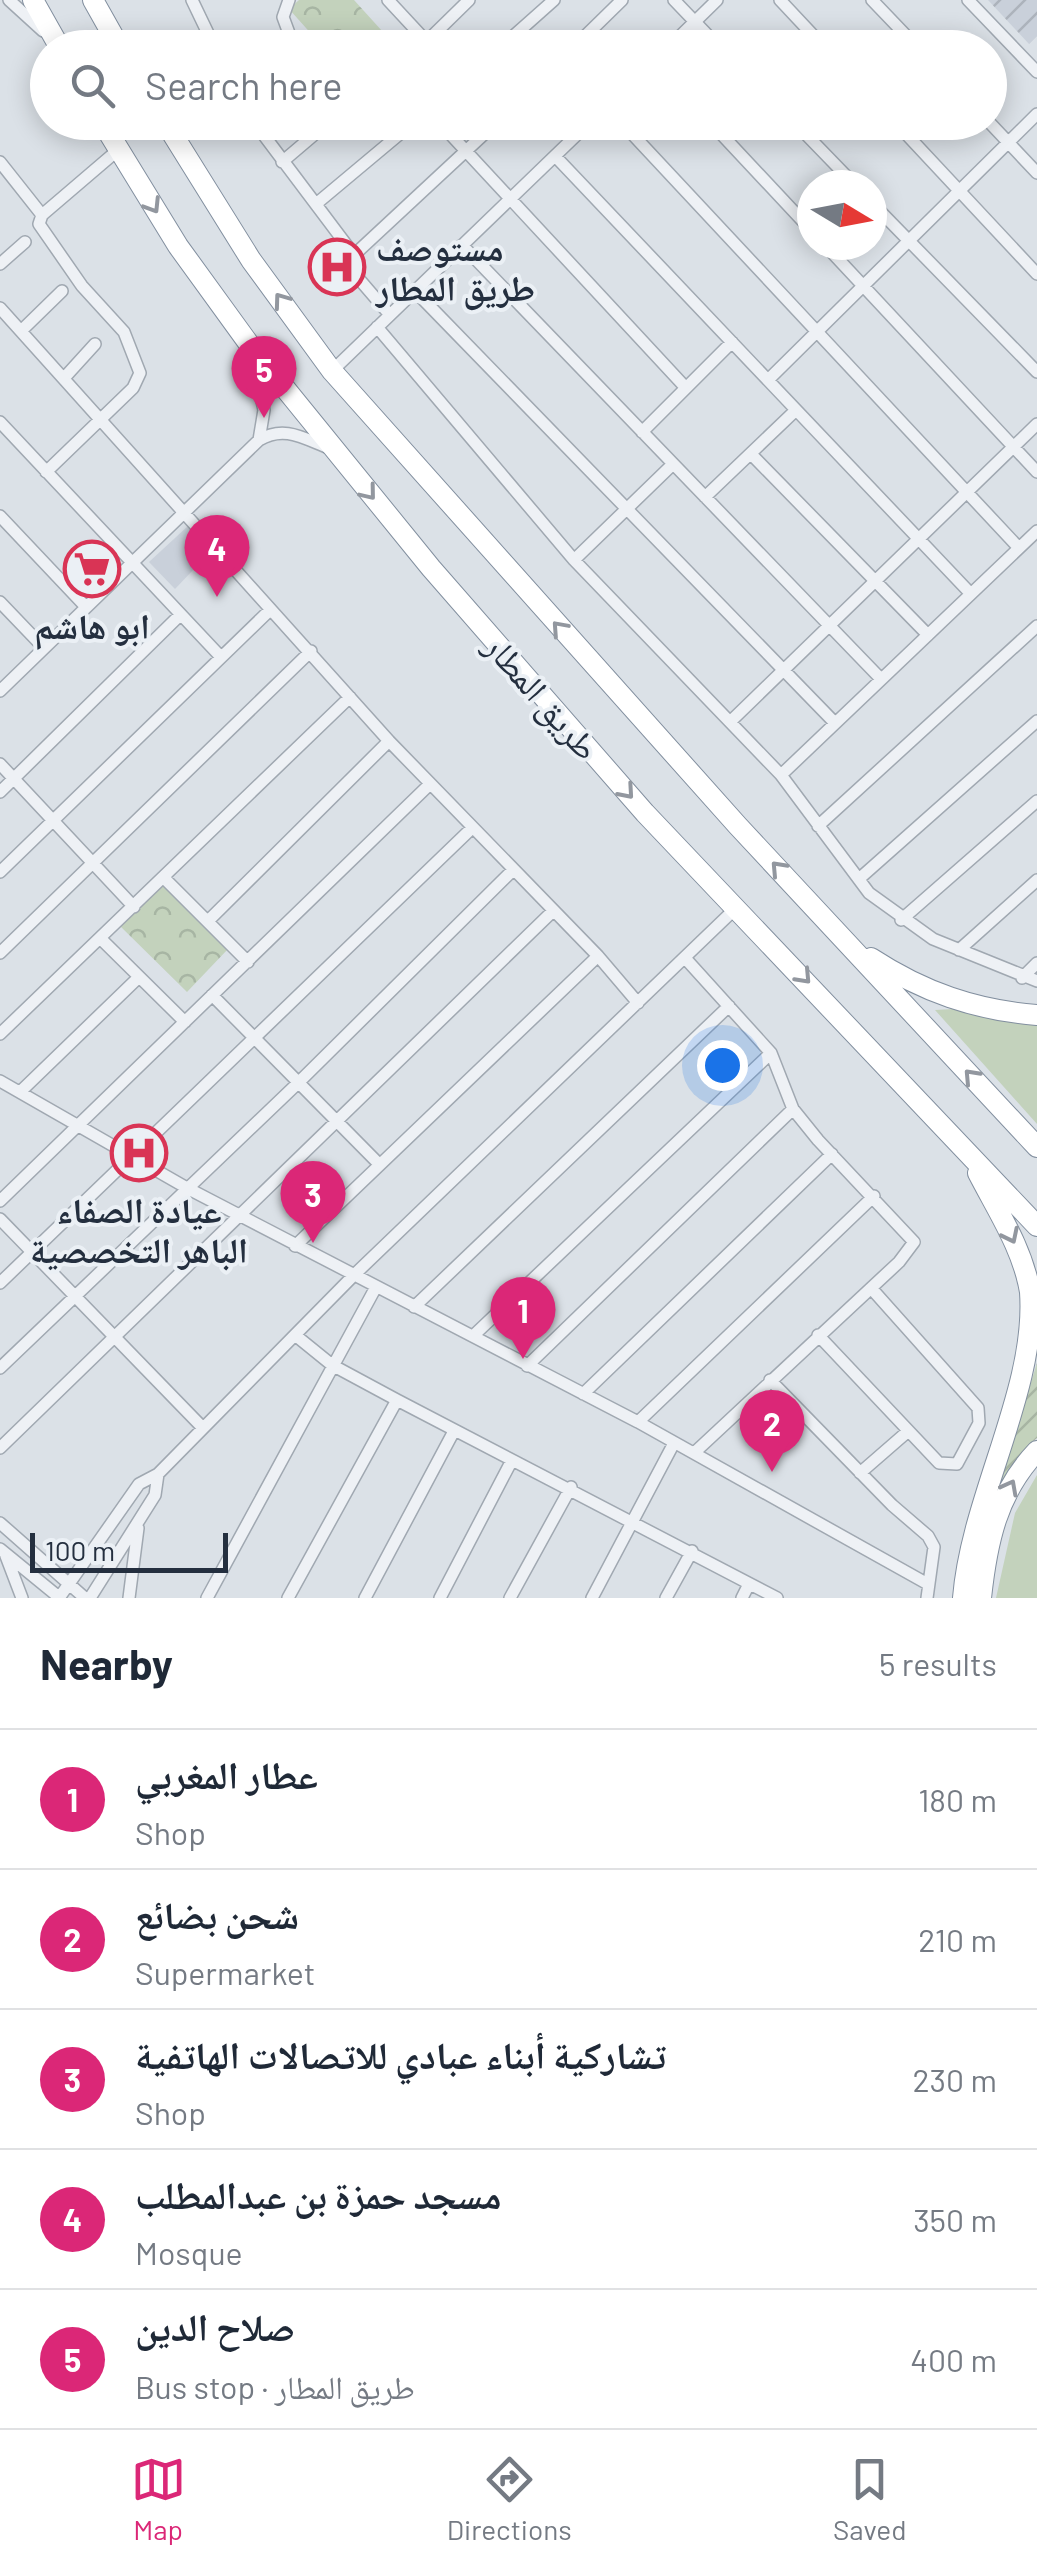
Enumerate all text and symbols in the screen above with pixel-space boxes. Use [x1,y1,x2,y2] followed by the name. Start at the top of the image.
[30,30,1007,140] search box
[65,58,120,113] icon: search
[145,62,343,108] text: Search here
[797,170,887,260] north arrow
[141,195,160,213] one-way arrow
[374,226,535,311] place label: مستوصف طريق المطار
[307,237,367,297] hospital icon: مستوصف طريق المطار
[275,293,293,312] one-way arrow
[232,336,296,418] pin: 5
[357,481,375,499] one-way arrow
[184,514,250,597] pin: 4
[62,539,122,599] supermarket icon: ابو هاشم
[34,604,150,650] place label: ابو هاشم
[552,621,570,640] one-way arrow
[475,624,609,769] street label: طريق المطار
[615,781,633,799] one-way arrow
[772,862,790,880] one-way arrow
[792,966,810,984] one-way arrow
[697,1040,748,1091] your location
[964,1069,982,1087] one-way arrow
[109,1123,169,1183] hospital icon: عيادة الصفاء الباهر التخصصية
[280,1160,346,1243] pin: 3
[30,1188,248,1271] place label: عيادة الصفاء الباهر التخصصية
[998,1225,1018,1243] one-way arrow
[490,1276,556,1359] pin: 1
[740,1390,804,1472] pin: 2
[997,1480,1017,1498] one-way arrow
[30,1528,228,1572] scale bar
[45,1533,115,1567] text: 100 m
[40,1638,173,1688] text: Nearby
[879,1644,997,1682] text: 5 results
[135,1751,318,1797] text: عطار المغربي
[67,1780,78,1818] text: 1
[918,1780,997,1818] text: 180 m
[135,1813,206,1851] text: Shop
[135,1891,299,1937] text: شحن بضائع
[64,1920,81,1958] text: 2
[918,1920,997,1958] text: 210 m
[135,1953,315,1991] text: Supermarket
[135,2031,666,2077] text: تشاركية أبناء عبادي للاتصالات الهاتفية
[64,2060,81,2098] text: 3
[913,2060,997,2098] text: 230 m
[135,2093,206,2131] text: Shop
[135,2171,501,2217] text: مسجد حمزة بن عبدالمطلب
[63,2200,82,2238] text: 4
[913,2200,997,2238] text: 350 m
[135,2233,243,2271] text: Mosque
[135,2303,295,2349] text: صلاح الدين
[64,2340,81,2378] text: 5
[910,2340,997,2378] text: 400 m
[135,2367,415,2405] text: Bus stop · طريق المطار
[131,2452,186,2546] tab: Map
[447,2452,572,2546] tab: Directions
[833,2452,906,2546] tab: Saved

